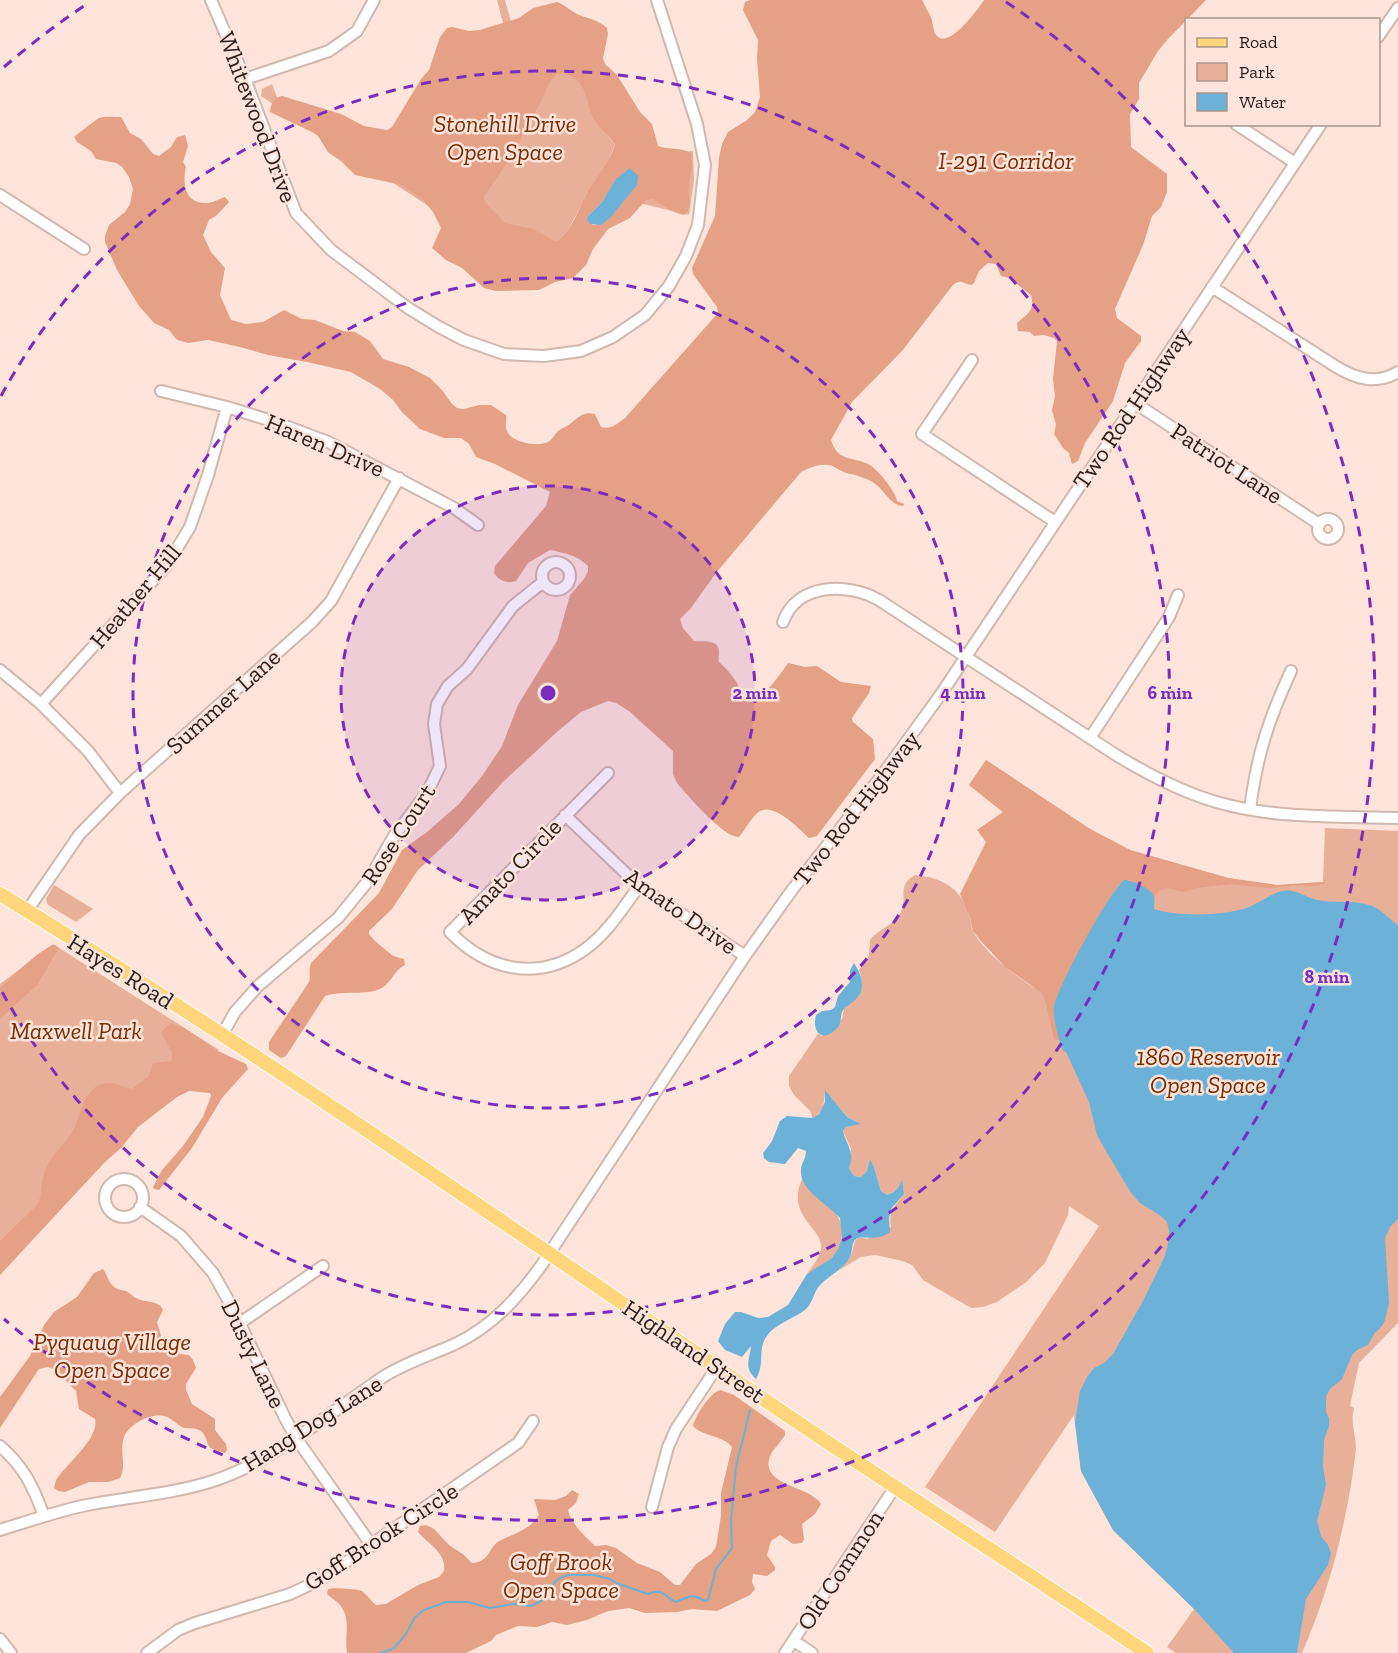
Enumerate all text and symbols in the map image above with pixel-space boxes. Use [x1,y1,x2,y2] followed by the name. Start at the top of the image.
[1185,18,1380,126] legend
[212,28,304,206] street label: Whitewood Drive
[1239,31,1278,53] text: Road
[1239,61,1275,83] text: Park
[1239,91,1286,113] text: Water
[434,109,576,166] park label: Stonehill Drive Open Space
[939,146,1074,175] park label: I-291 Corridor
[1066,321,1196,494] street label: Two Rod Highway
[261,407,389,483] street label: Haren Drive
[1166,416,1288,510] street label: Patriot Lane
[83,538,187,654] street label: Heather Hill
[160,642,286,760] street label: Summer Lane
[733,682,778,704] text: 2 min
[940,682,986,704] text: 4 min
[1148,682,1193,704] text: 6 min
[538,683,558,703] centre of rings
[787,724,926,891] street label: Two Rod Highway
[355,778,441,890] street label: Rose Court
[452,812,568,930] street label: Amato Circle
[619,862,743,960] street label: Amato Drive
[63,927,179,1015] street label: Hayes Road
[1305,966,1350,988] text: 8 min
[10,1016,142,1045] park label: Maxwell Park
[1136,1042,1281,1099] park label: 1860 Reservoir Open Space
[617,1293,771,1409] street label: Highland Street
[215,1295,293,1413] street label: Dusty Lane
[33,1327,191,1384] park label: Pyquaug Village Open Space
[237,1368,387,1478] street label: Hang Dog Lane
[299,1476,463,1596] street label: Goff Brook Circle
[790,1504,890,1636] street label: Old Common
[503,1547,619,1604] park label: Goff Brook Open Space

